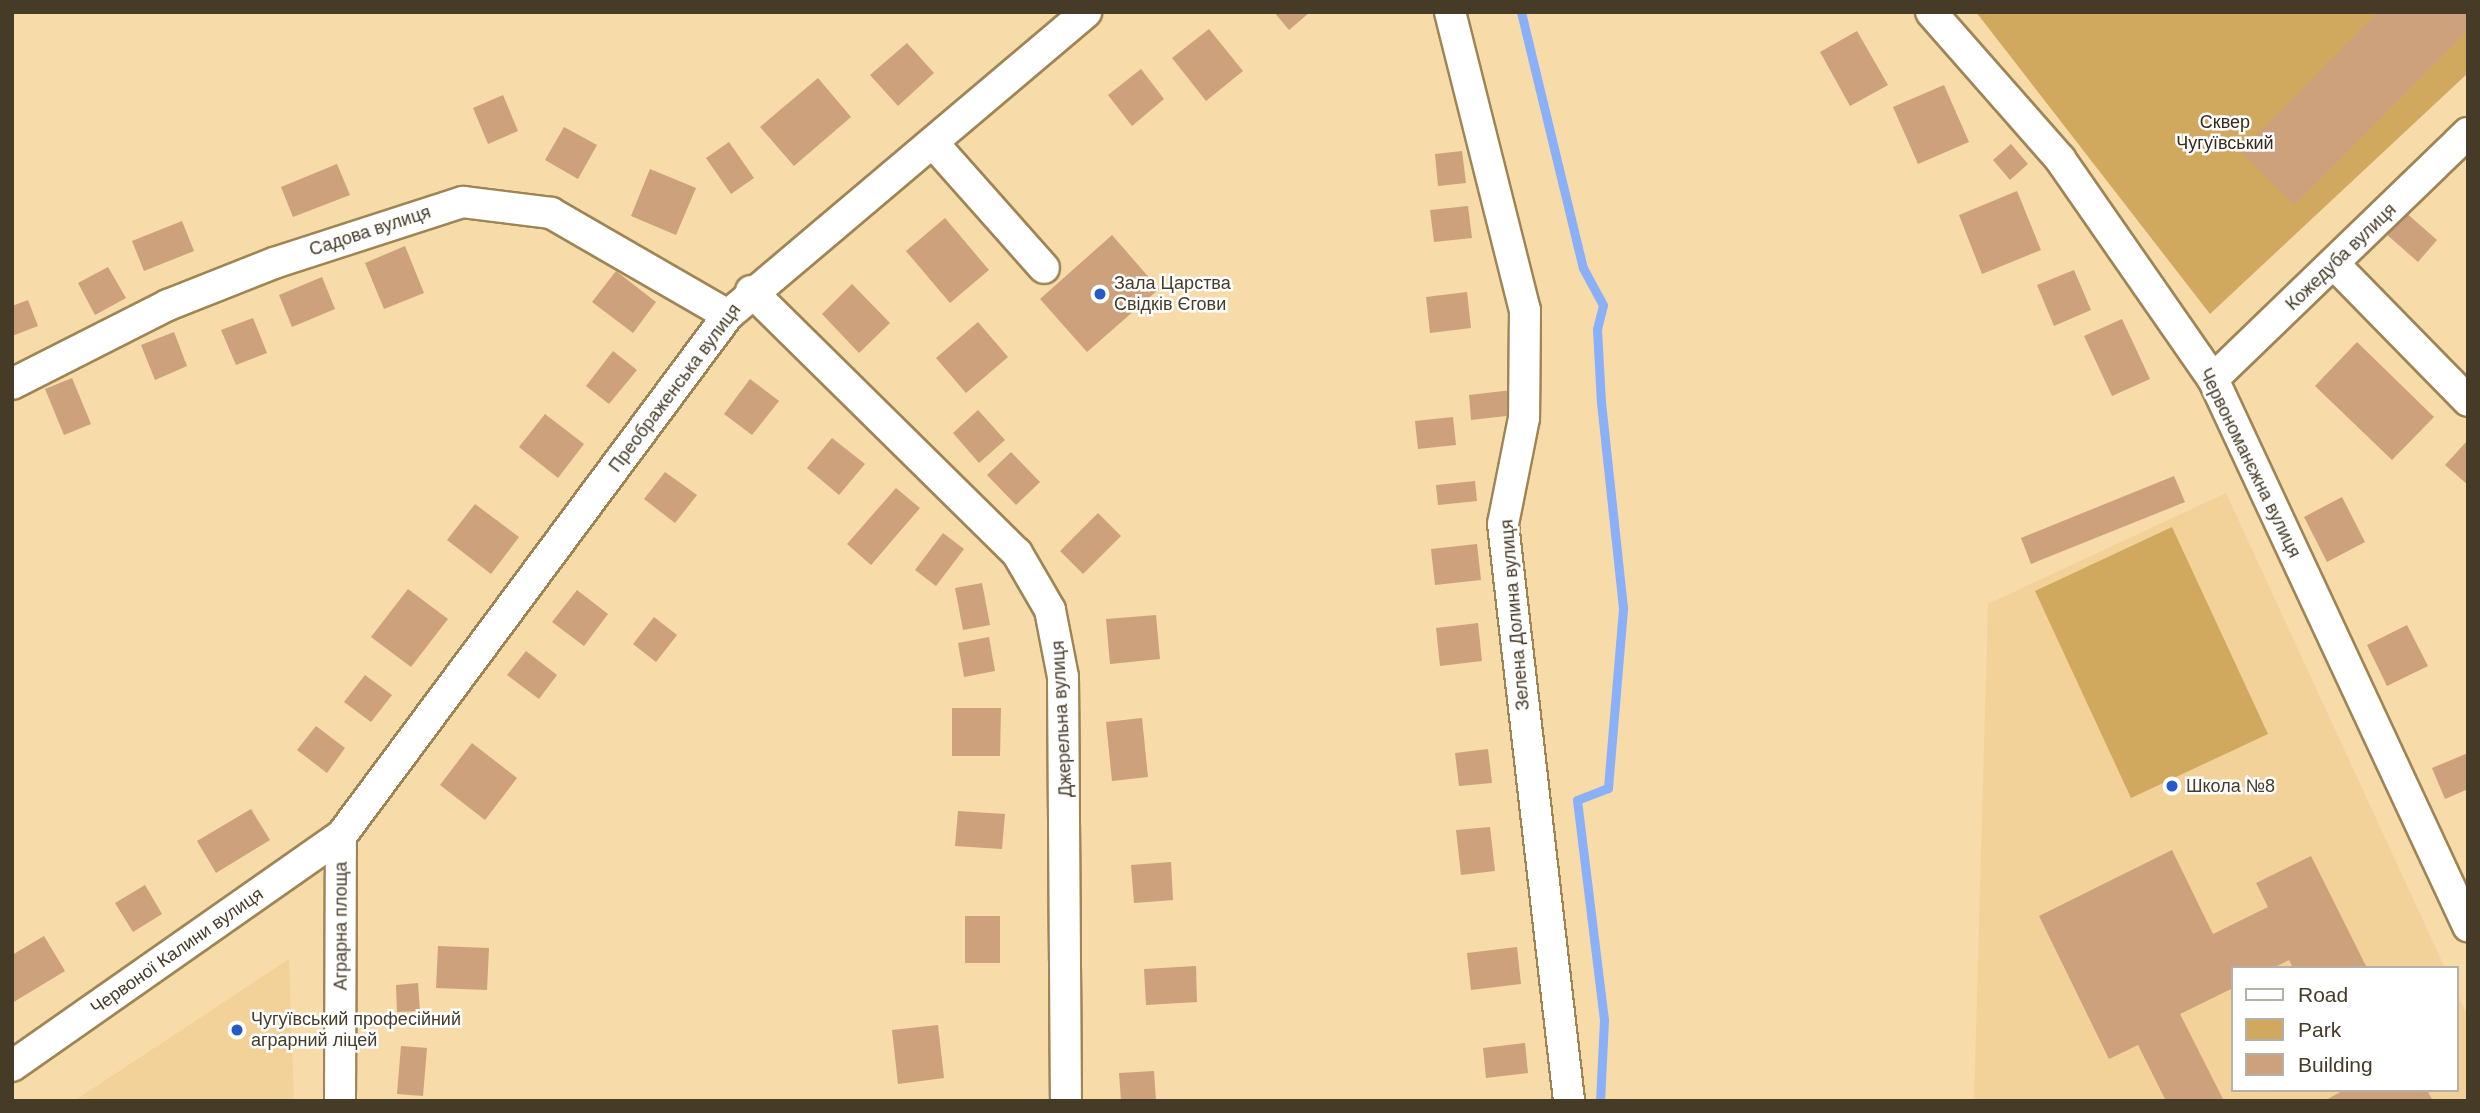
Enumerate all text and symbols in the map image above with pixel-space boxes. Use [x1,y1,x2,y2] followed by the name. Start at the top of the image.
[2176,112,2274,154] park label: Сквер Чугуївський
[2281,199,2401,315] street label: Кожедуба вулиця
[307,201,433,261] street label: Садова вулиця
[1114,273,1231,316] place label: Зала Царства Свідків Єгови
[1092,286,1108,302] marker: Зала Царства Свідків Єгови
[605,300,745,476] street label: Преображенська вулиця
[2195,365,2305,561] street label: Червономанєжна вулиця
[1496,519,1534,711] street label: Зелена Долина вулиця
[1047,640,1077,798] street label: Джерельна вулиця
[2186,775,2275,797] place label: Школа №8
[2164,778,2180,794] marker: Школа №8
[330,862,352,990] street label: Аграрна площа
[87,883,267,1019] street label: Червоної Калини вулиця
[2232,966,2459,1092] legend
[2298,983,2348,1006] text: Road
[251,1009,461,1052] place label: Чугуївський професійний аграрний ліцей
[2298,1018,2341,1041] text: Park
[229,1022,245,1038] marker: Чугуївський професійний аграрний ліцей
[2298,1053,2373,1076] text: Building

